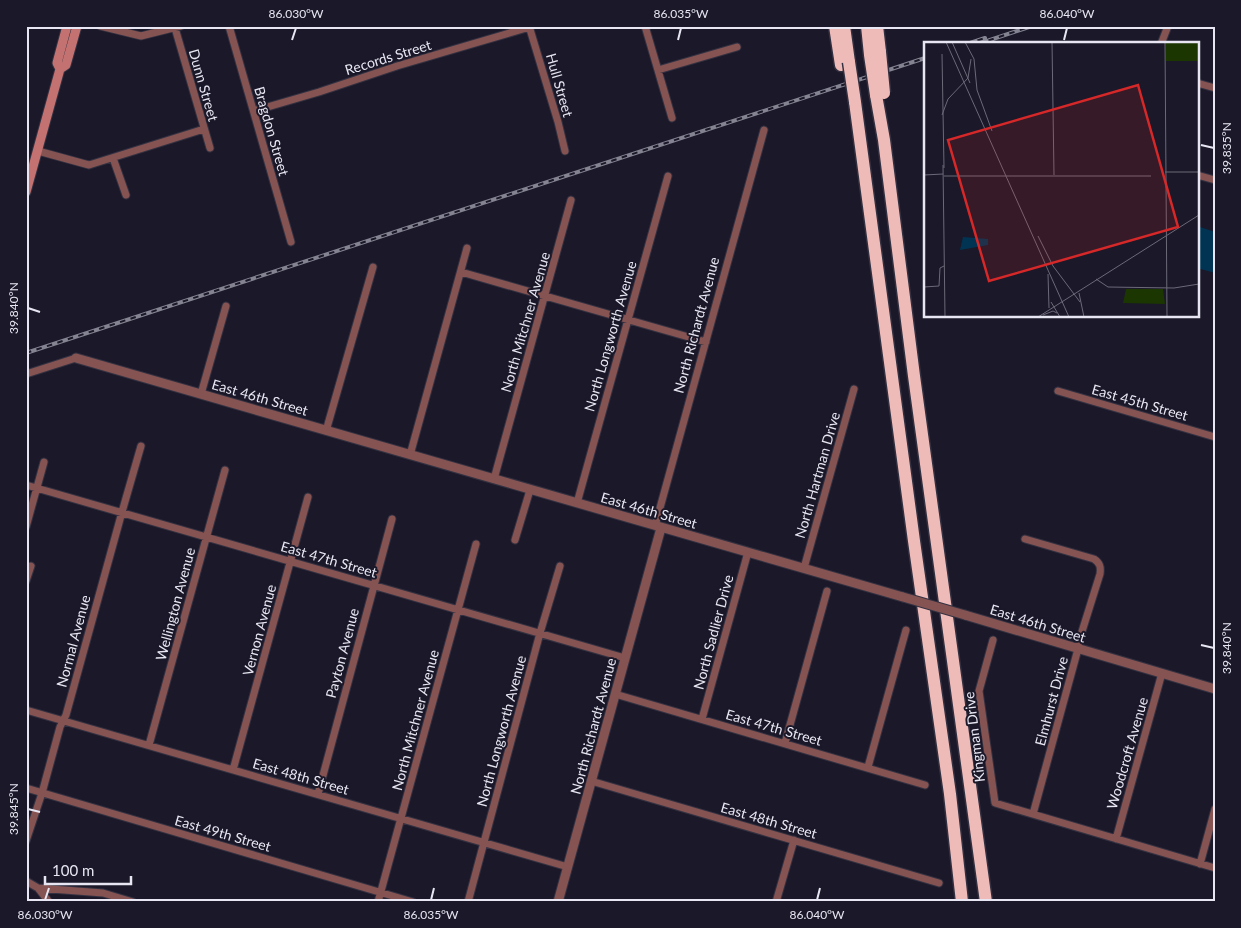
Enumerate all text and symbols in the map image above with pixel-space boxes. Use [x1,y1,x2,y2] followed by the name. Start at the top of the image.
[268,6,324,21] text: 86.030°W
[653,6,709,21] text: 86.035°W
[1039,6,1095,21] text: 86.040°W
[343,36,433,78] street label: Records Street
[924,42,1198,318] inset map
[186,47,222,123] street label: Dunn Street
[543,51,577,119] street label: Hull Street
[251,84,293,178] street label: Bragdon Street
[1219,122,1234,174] text: 39.835°N
[497,250,553,394] street label: North Mitchner Avenue
[670,255,722,395] street label: North Richardt Avenue
[580,259,640,413] street label: North Longworth Avenue
[6,282,21,334] text: 39.840°N
[210,375,310,419] street label: East 46th Street
[1090,380,1190,424] street label: East 45th Street
[791,410,843,540] street label: North Hartman Drive
[599,488,699,532] street label: East 46th Street
[279,537,379,581] street label: East 47th Street
[152,546,198,662] street label: Wellington Avenue
[690,573,736,691] street label: North Sadlier Drive
[239,582,279,678] street label: Vernon Avenue
[53,593,93,689] street label: Normal Avenue
[988,600,1088,646] street label: East 46th Street
[322,606,362,700] street label: Payton Avenue
[1219,622,1234,674] text: 39.840°N
[388,648,442,792] street label: North Mitchner Avenue
[473,654,529,808] street label: North Longworth Avenue
[1031,655,1071,747] street label: Elmhurst Drive
[567,656,619,796] street label: North Richardt Avenue
[960,691,988,783] street label: Kingman Drive
[1103,695,1151,811] street label: Woodcroft Avenue
[724,705,824,749] street label: East 47th Street
[251,754,351,798] street label: East 48th Street
[6,783,21,835] text: 39.845°N
[719,798,819,842] street label: East 48th Street
[173,811,273,855] street label: East 49th Street
[45,853,131,885] scale bar
[52,861,94,879] text: 100 m
[17,907,73,922] text: 86.030°W
[403,907,459,922] text: 86.035°W
[789,907,845,922] text: 86.040°W

